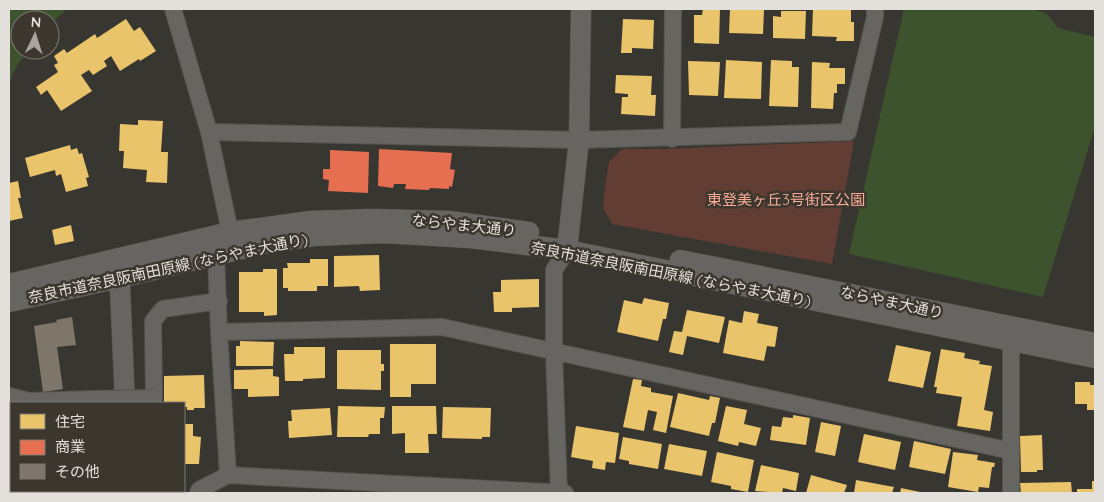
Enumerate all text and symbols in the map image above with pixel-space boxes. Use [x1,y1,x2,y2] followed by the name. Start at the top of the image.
[10,10,60,60] north arrow
[30,13,42,31] text: N
[707,190,865,209] park label: 東登美ヶ丘3号街区公園
[411,210,517,240] street label: ならやま大通り
[26,229,310,307] street label: 奈良市道奈良阪南田原線 (ならやま大通り)
[529,237,813,311] street label: 奈良市道奈良阪南田原線 (ならやま大通り)
[839,282,945,322] street label: ならやま大通り
[10,402,185,492] legend
[55,412,85,431] text: 住宅
[55,437,85,456] text: 商業
[55,462,100,481] text: その他

